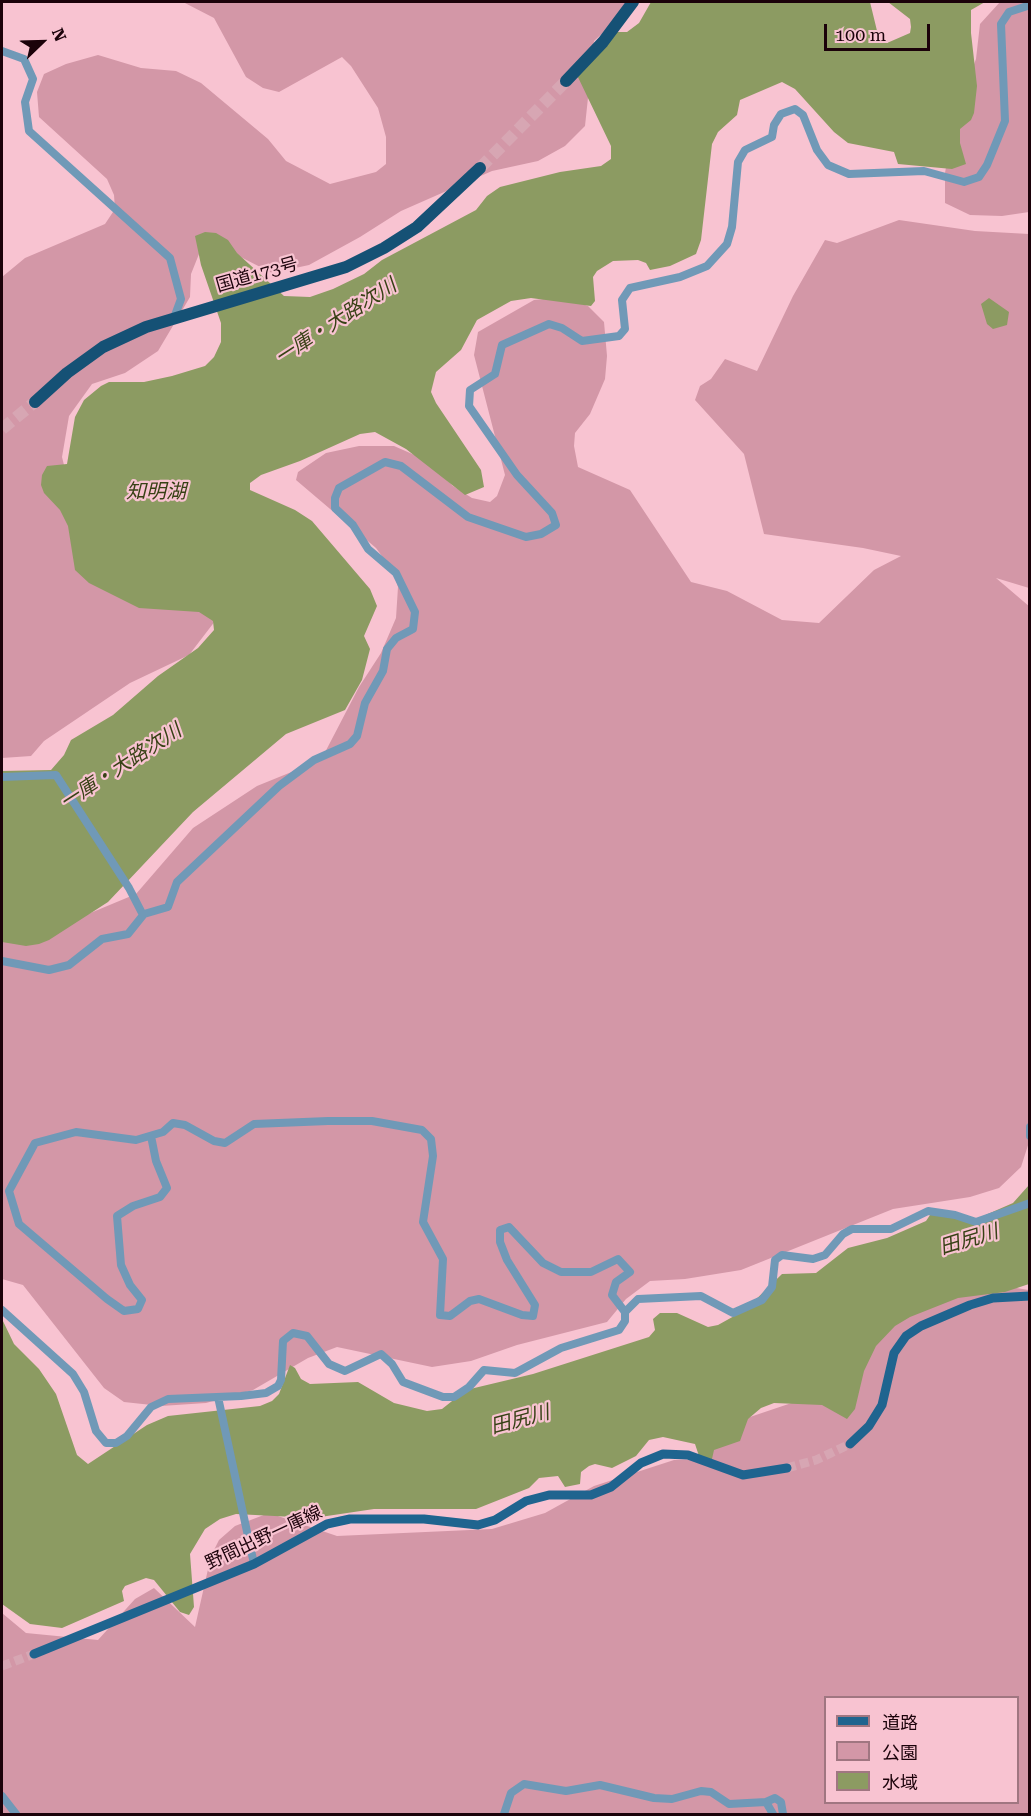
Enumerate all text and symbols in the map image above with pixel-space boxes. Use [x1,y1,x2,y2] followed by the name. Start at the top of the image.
[12,12,72,72] north arrow
[827,12,934,50] scale bar
[835,24,886,45] text: 100 m
[48,25,70,44] text: N
[214,253,300,297] street label: 国道173号
[271,274,401,370] water label: 一庫・大路次川
[126,480,186,504] water label: 知明湖
[56,719,186,815] water label: 一庫・大路次川
[937,1220,1001,1260] water label: 田尻川
[488,1401,552,1439] water label: 田尻川
[202,1502,326,1574] street label: 野間出野一庫線
[824,1696,1019,1804] legend
[882,1712,918,1733] text: 道路
[882,1742,918,1763] text: 公園
[882,1772,918,1793] text: 水域

